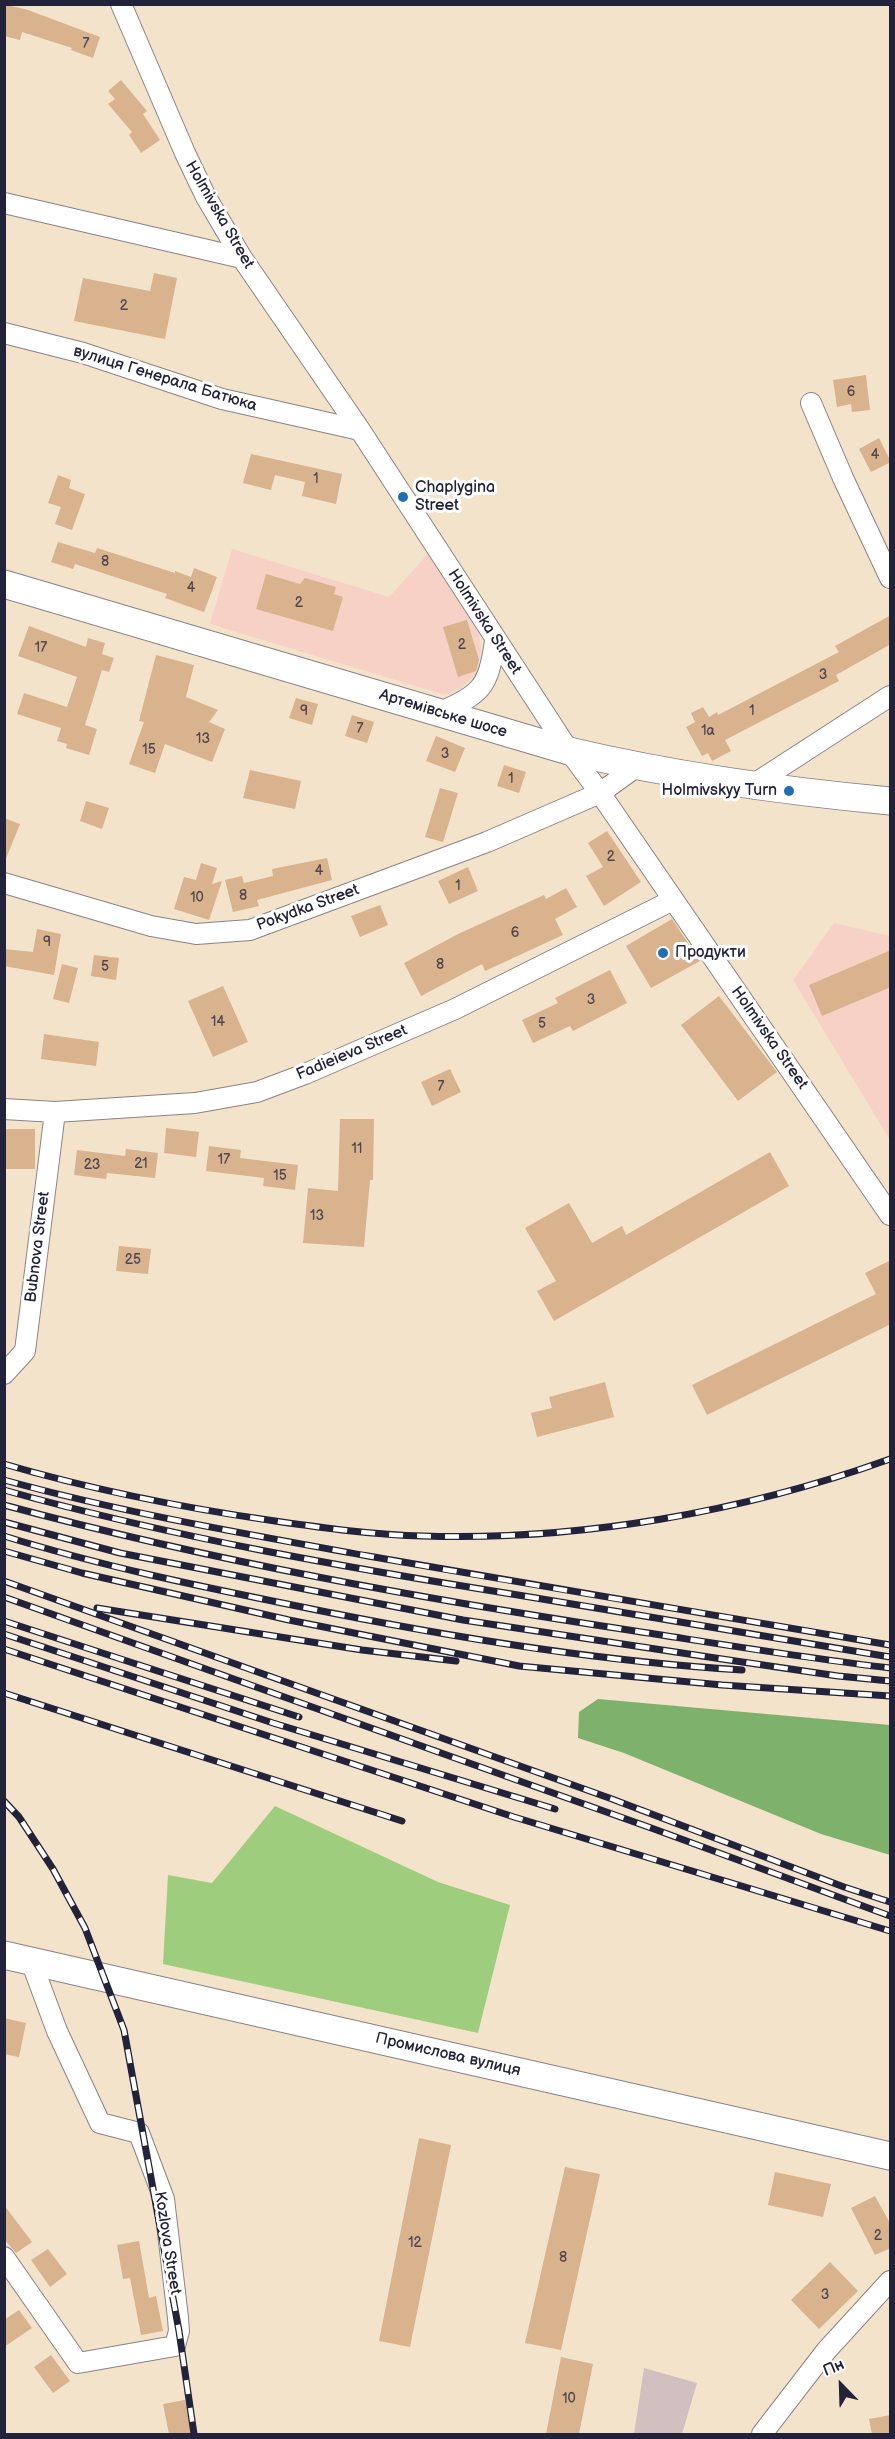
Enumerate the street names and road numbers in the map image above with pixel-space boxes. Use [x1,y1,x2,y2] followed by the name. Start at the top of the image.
[180,158,258,272] street label: Holmivska Street
[71,342,259,416] street label: вулиця Генерала Батюка
[443,566,525,678] street label: Holmivska Street
[377,685,509,743] street label: Артемівське шосе
[254,881,362,935] street label: Pokydka Street
[726,983,812,1093] street label: Holmivska Street
[294,1021,410,1085] street label: Fadieieva Street
[22,1190,54,1304] street label: Bubnova Street
[374,2029,522,2081] street label: Промислова вулиця
[149,2190,185,2296] street label: Kozlova Street

